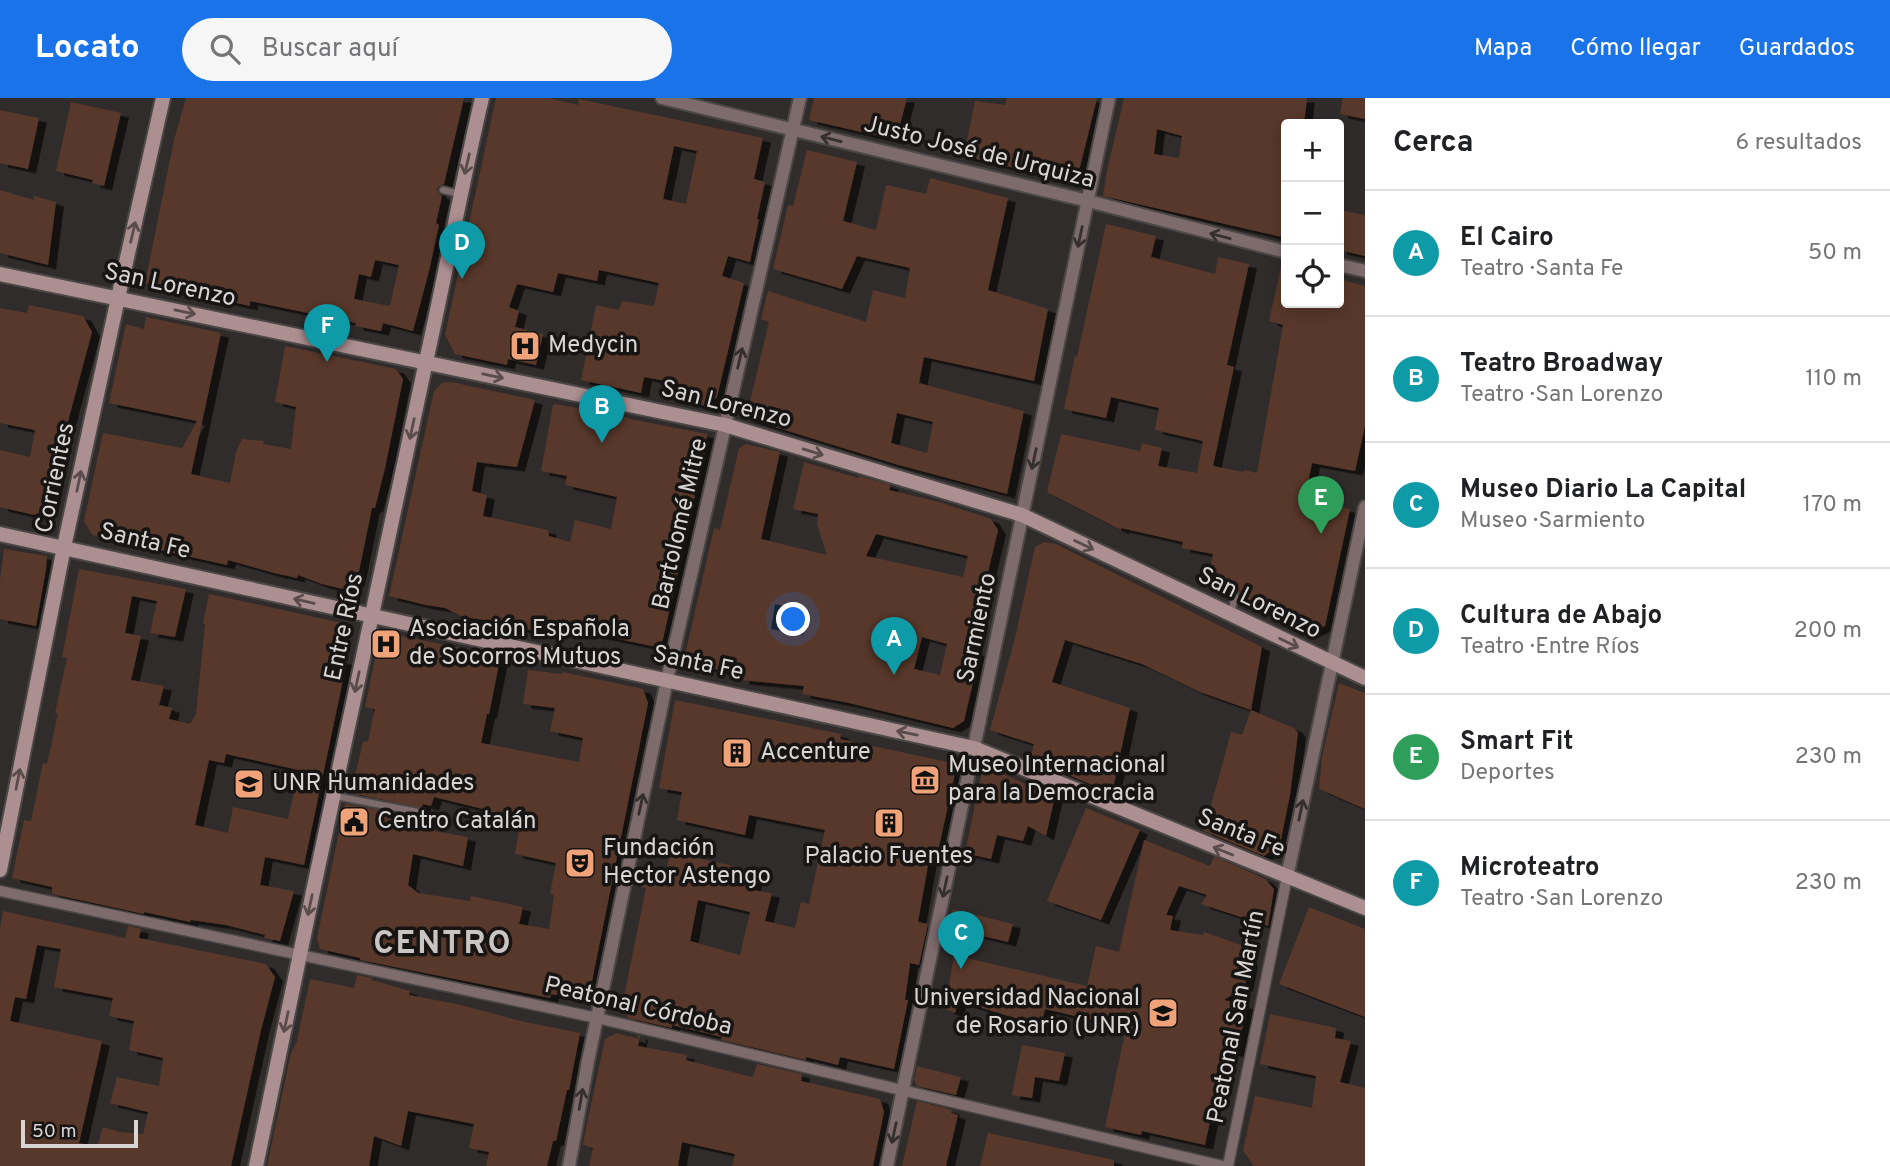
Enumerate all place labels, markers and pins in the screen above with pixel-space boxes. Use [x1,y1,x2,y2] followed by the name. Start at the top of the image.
[439,221,485,279] pin: D
[304,304,350,362] pin: F
[508,329,542,363] hospital icon: Medycin
[548,331,638,361] place label: Medycin
[579,385,625,443] pin: B
[1298,476,1344,534] pin: E
[409,615,630,673] place label: Asociación Española de Socorros Mutuos
[871,617,917,675] pin: A
[369,627,403,661] hospital icon: Asociación Española de Socorros Mutuos
[720,736,754,770] building icon: Accenture
[760,738,871,768] place label: Accenture
[948,751,1166,809] place label: Museo Internacional para la Democracia
[908,763,942,797] museum icon: Museo Internacional para la Democracia
[232,767,266,801] school or university icon: UNR Humanidades
[272,769,474,799] place label: UNR Humanidades
[337,805,371,839] public building icon: Centro Catalán
[872,806,906,840] building icon: Palacio Fuentes
[377,807,537,837] place label: Centro Catalán
[603,834,771,892] place label: Fundación Hector Astengo
[805,842,973,872] place label: Palacio Fuentes
[563,846,597,880] theatre icon: Fundación Hector Astengo
[938,911,984,969] pin: C
[913,984,1140,1042] place label: Universidad Nacional de Rosario (UNR)
[1146,996,1180,1030] school or university icon: Universidad Nacional de Rosario (UNR)

